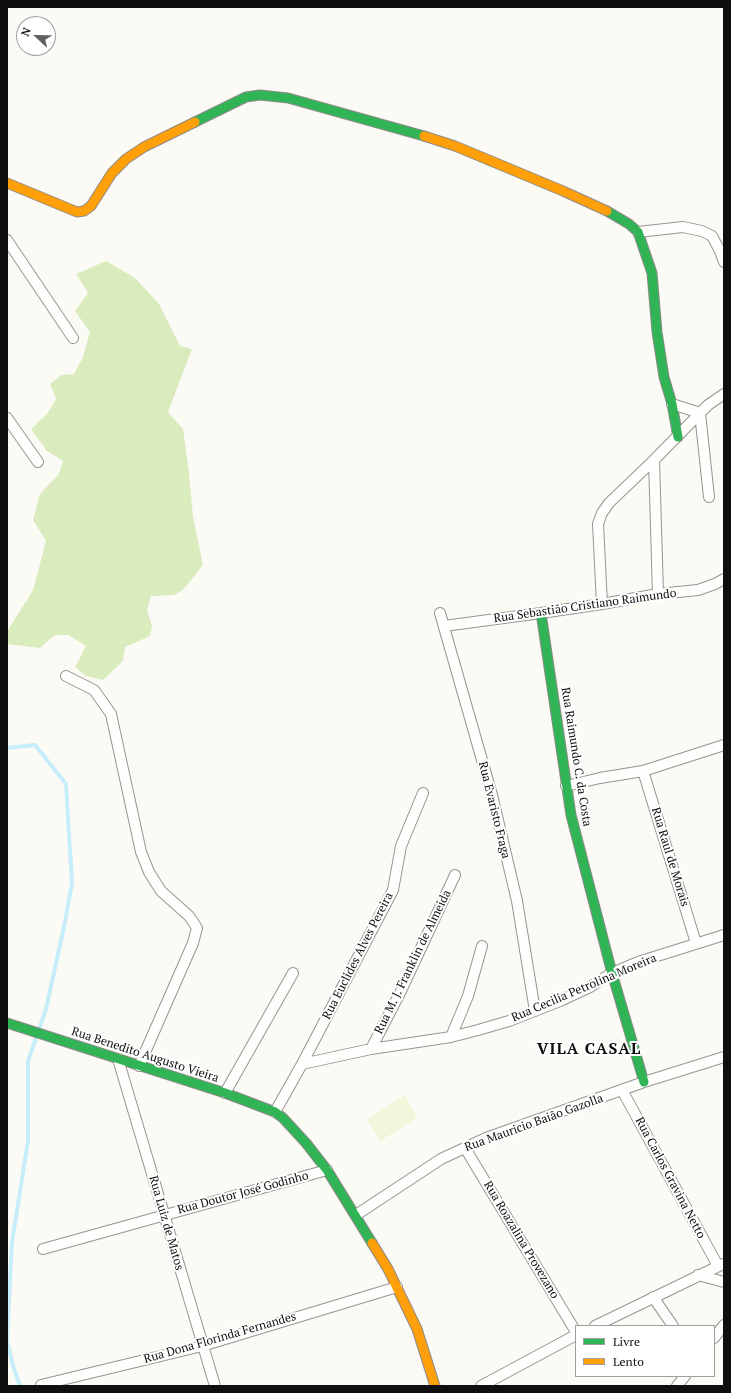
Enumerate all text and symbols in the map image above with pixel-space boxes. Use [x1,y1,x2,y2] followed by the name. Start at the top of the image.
[16,16,56,56] north arrow
[18,25,34,38] text: N
[493,586,677,626] street label: Rua Sebastião Cristiano Raimundo
[558,686,594,828] street label: Rua Raimundo C. da Costa
[475,760,513,860] street label: Rua Evaristo Fraga
[648,806,692,908] street label: Rua Raul de Morais
[372,888,454,1036] street label: Rua M. J. Franklin de Almeida
[320,890,396,1022] street label: Rua Euclides Alves Pereira
[509,951,659,1025] street label: Rua Cecilia Petrolina Moreira
[70,1024,220,1086] street label: Rua Benedito Augusto Vieira
[537,1039,641,1059] district label: VILA CASAL
[463,1091,605,1155] street label: Rua Mauricio Baião Gazolla
[632,1115,708,1241] street label: Rua Carlos Gravina Netto
[176,1169,310,1217] street label: Rua Doutor José Godinho
[146,1174,186,1272] street label: Rua Luiz de Matos
[480,1179,562,1301] street label: Rua Roazalina Provezano
[142,1309,298,1367] street label: Rua Dona Florinda Fernandes
[575,1325,715,1377] legend
[613,1334,640,1349] text: Livre
[613,1354,644,1369] text: Lento

